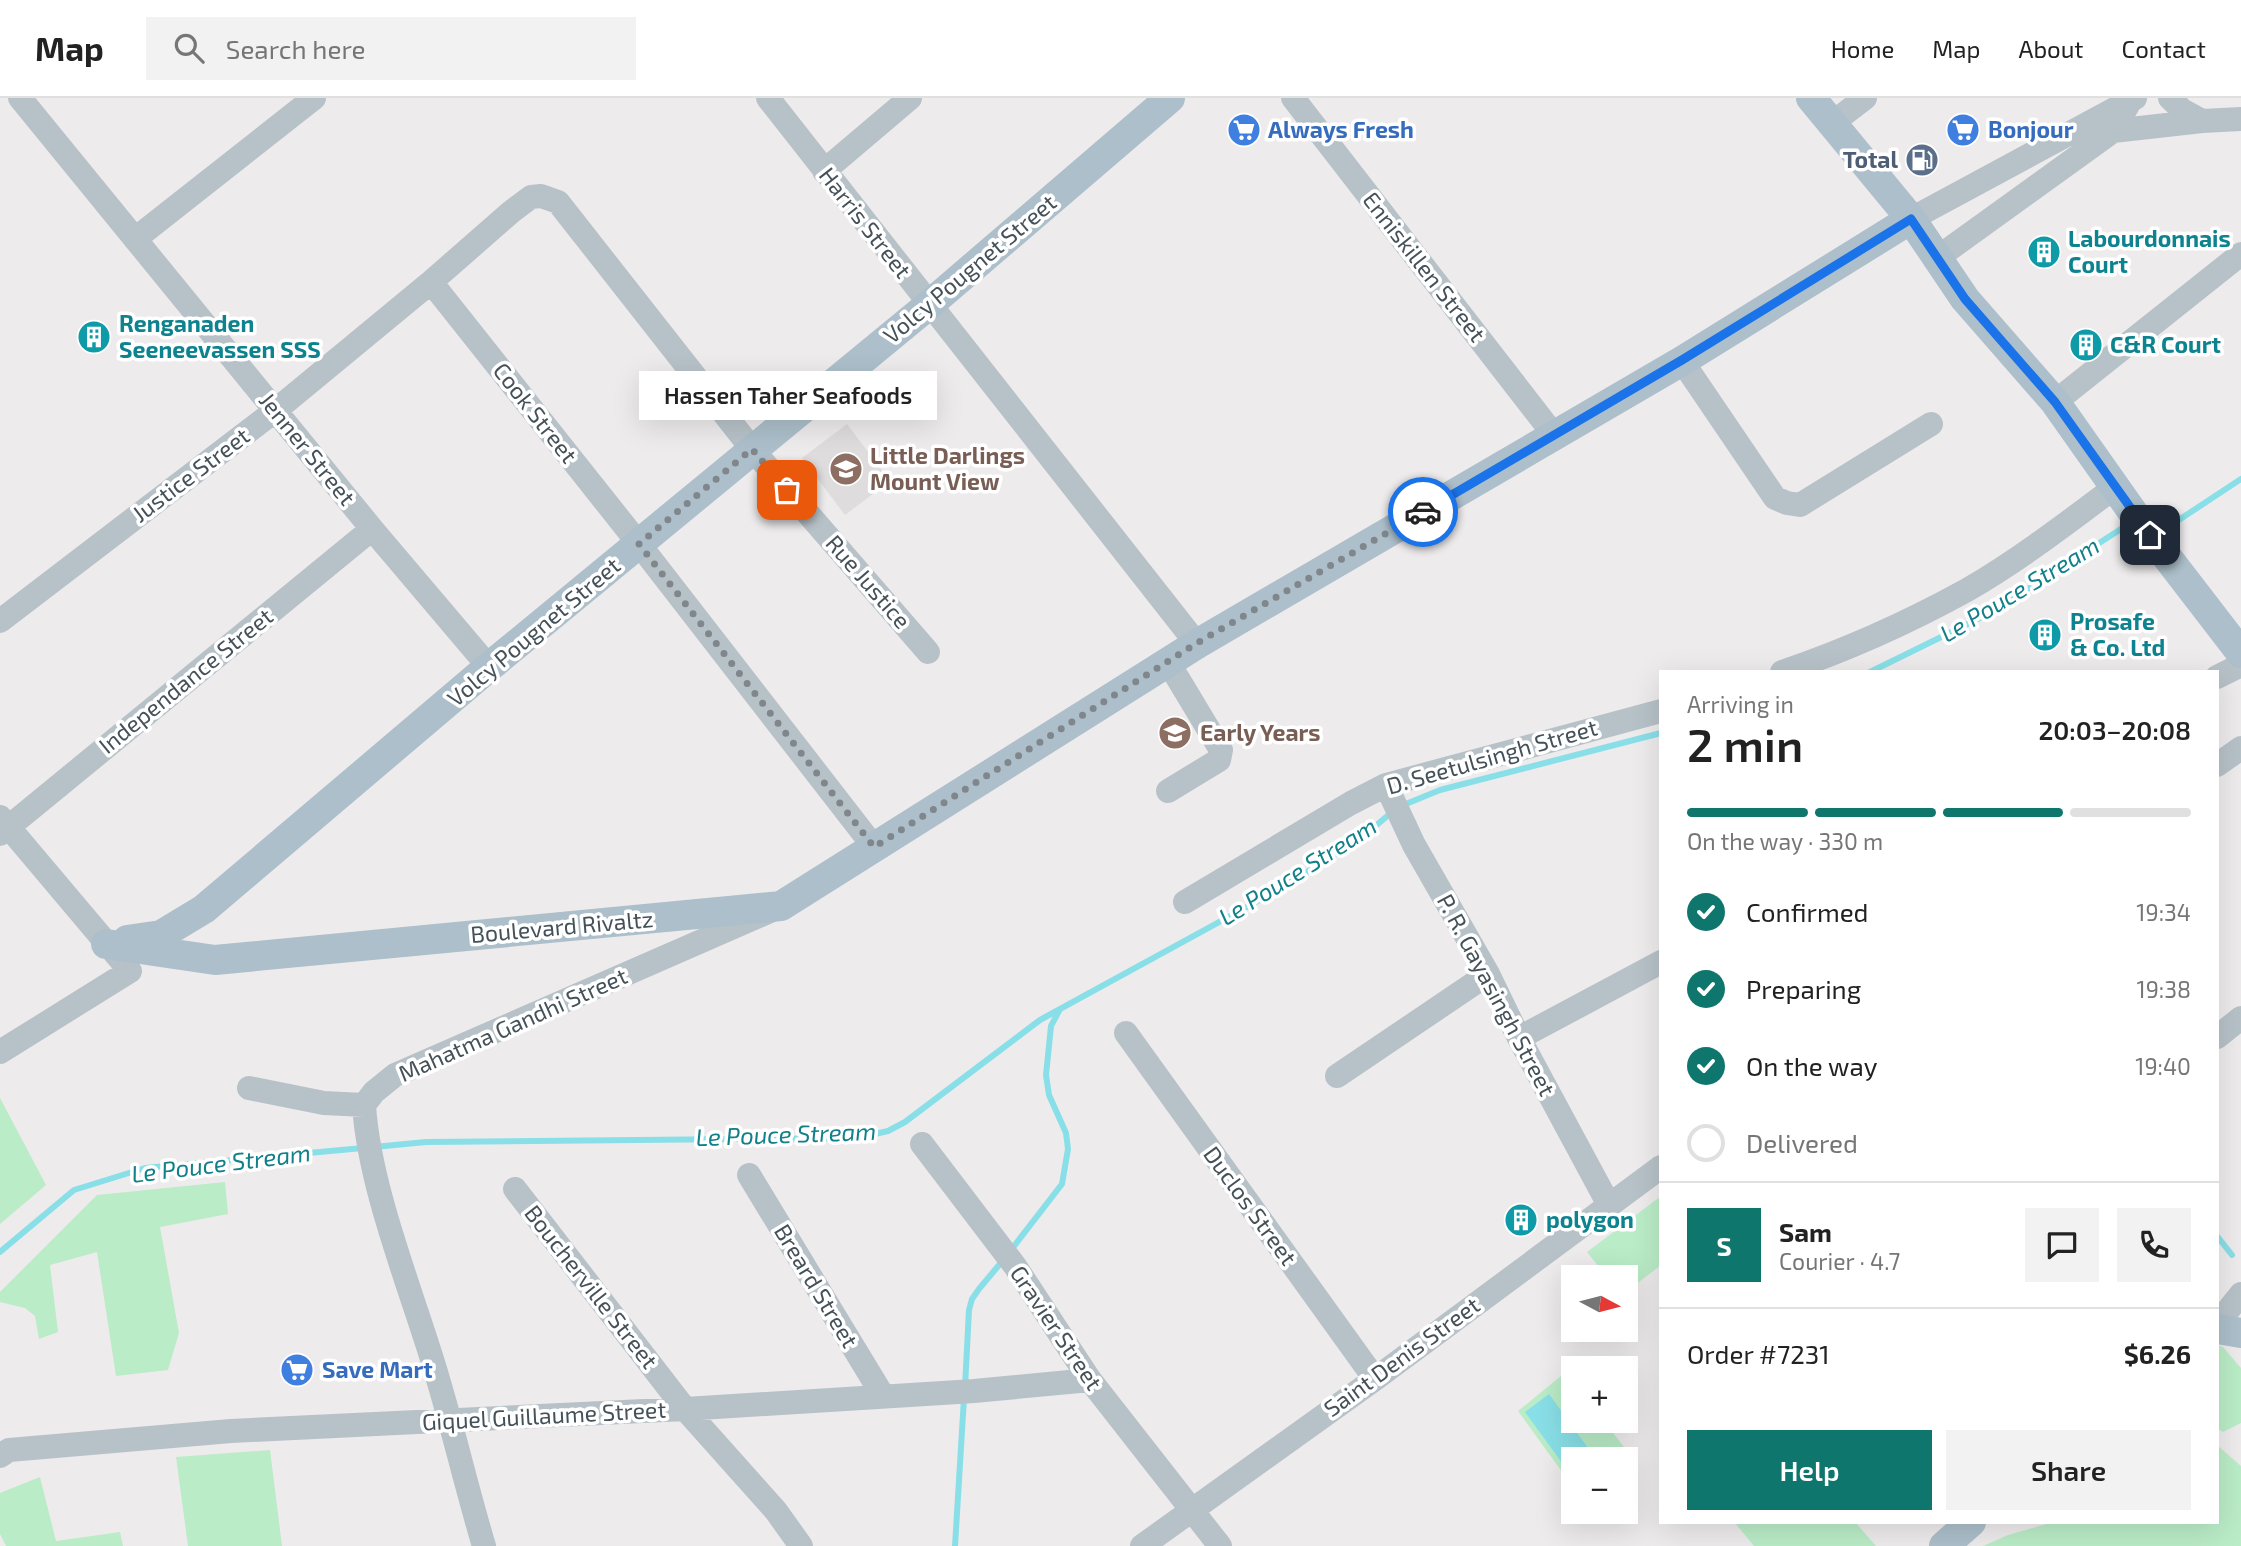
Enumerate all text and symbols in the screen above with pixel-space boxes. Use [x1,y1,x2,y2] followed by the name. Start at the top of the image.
[146,17,636,80] search box
[35,28,104,68] text: Map
[170,29,208,67] icon: search
[226,33,365,64] text: Search here
[1831,34,1894,63] text: Home
[1932,34,1980,63] text: Map
[2018,34,2084,63] text: About
[2122,34,2206,63] text: Contact
[1225,111,1263,149] supermarket icon: Always Fresh
[1944,111,1982,149] supermarket icon: Bonjour
[1268,115,1414,143] place label: Always Fresh
[1988,115,2074,143] place label: Bonjour
[1903,141,1941,179] fuel station icon: Total
[1843,145,1898,173] place label: Total
[814,161,918,284] street label: Harris Street
[1357,186,1492,347] street label: Enniskillen Street
[877,188,1062,349] street label: Volcy Pougnet Street
[2068,224,2231,278] place label: Labourdonnais Court
[2025,233,2063,271] building icon: Labourdonnais Court
[119,309,321,363] place label: Renganaden Seeneevassen SSS
[75,318,113,356] building icon: Renganaden Seeneevassen SSS
[2067,326,2105,364] building icon: C&R Court
[2110,330,2221,358] place label: C&R Court
[488,357,584,468] street label: Cook Street
[638,371,936,420] callout: Hassen Taher Seafoods
[664,381,912,409] text: Hassen Taher Seafoods
[254,386,362,511] street label: Jenner Street
[126,421,255,527] street label: Justice Street
[870,441,1025,495] place label: Little Darlings Mount View
[827,450,865,488] school or university icon: Little Darlings Mount View
[757,460,817,520] pin
[768,471,806,509] icon: bag
[1388,477,1458,547] courier
[1404,493,1442,531] icon: car
[2120,505,2180,565] pin
[2131,516,2169,554] icon: home
[821,529,917,634] street label: Rue Justice
[1934,530,2104,648] water label: Le Pouce Stream
[441,551,626,712] street label: Volcy Pougnet Street
[93,601,278,759] street label: Independance Street
[2070,607,2165,661] place label: Prosafe & Co. Ltd
[2026,616,2064,654] building icon: Prosafe & Co. Ltd
[1687,690,1794,718] text: Arriving in
[1383,712,1601,800] street label: D. Seetulsingh Street
[1156,714,1194,752] school or university icon: Early Years
[2038,714,2191,745] text: 20:03–20:08
[1687,716,1803,771] text: 2 min
[1200,718,1321,746] place label: Early Years
[1213,811,1381,931] water label: Le Pouce Stream
[1687,827,1883,855] text: On the way · 330 m
[1432,889,1562,1100] street label: P. R. Gayasingh Street
[1687,893,1725,931] icon: check
[1746,896,1869,927] text: Confirmed
[2136,898,2191,926] text: 19:34
[469,904,654,948] street label: Boulevard Rivaltz
[394,961,631,1087] street label: Mahatma Gandhi Street
[1687,970,1725,1008] icon: check
[1746,973,1861,1004] text: Preparing
[2137,975,2191,1003] text: 19:38
[1687,1047,1725,1085] icon: check
[1746,1050,1877,1081] text: On the way
[2135,1052,2191,1080] text: 19:40
[695,1116,877,1151] water label: Le Pouce Stream
[1746,1127,1858,1158] text: Delivered
[129,1137,312,1188] water label: Le Pouce Stream
[1198,1140,1303,1271] street label: Duclos Street
[519,1199,664,1374] street label: Boucherville Street
[1502,1201,1540,1239] building icon: polygon
[1546,1205,1634,1233] place label: polygon
[2025,1208,2099,1282] button: chat
[2117,1208,2191,1282] button: phone
[1779,1216,1832,1247] text: Sam
[769,1219,865,1353] street label: Breard Street
[1716,1230,1732,1261] text: S
[1779,1247,1900,1275] text: Courier · 4.7
[1005,1260,1109,1395] street label: Gravier Street
[1561,1265,1638,1342] north arrow
[1561,1265,1638,1524] map controls
[1318,1290,1485,1422] street label: Saint Denis Street
[1687,1338,1830,1369] text: Order #7231
[2124,1338,2191,1369] text: $6.26
[278,1351,316,1389] supermarket icon: Save Mart
[322,1355,433,1383] place label: Save Mart
[1561,1356,1638,1433] button: +
[421,1395,667,1435] street label: Giquel Guillaume Street
[1687,1430,1932,1510] button: Help
[1946,1430,2191,1510] button: Share
[1561,1447,1638,1524] button: −

